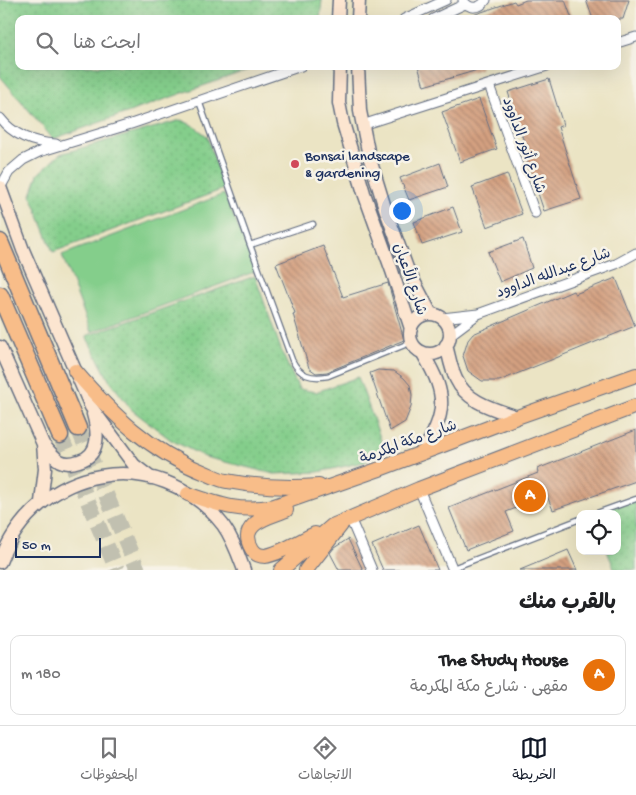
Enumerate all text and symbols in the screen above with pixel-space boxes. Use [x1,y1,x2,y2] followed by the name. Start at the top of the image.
[15,15,621,70] search box
[33,29,61,57] icon: search
[73,33,141,56] text: ابحث هنا
[497,95,551,196] street label: شارع أنور الداوود
[304,148,410,183] place label: Bonsai landscape & gardening
[289,158,301,170] marker: Bonsai landscape & gardening
[389,198,415,224] your location
[388,240,433,318] street label: شارع الأعيان
[494,245,613,303] street label: شارع عبدالله الداوود
[358,417,460,469] street label: شارع مكة المكرمة
[514,477,546,515] pin: A
[576,510,621,555] map controls
[576,510,621,555] button: locate
[15,535,101,558] scale bar
[22,538,51,555] text: 50 m
[519,592,616,617] text: بالقرب منك
[439,650,568,673] text: The Study House
[21,666,60,685] text: 180 m
[594,666,604,685] text: A
[410,679,568,698] text: مقهى · شارع مكة المكرمة
[80,734,138,787] tab: المحفوظات
[298,734,352,787] tab: الاتجاهات
[512,734,556,787] tab: الخريطة

